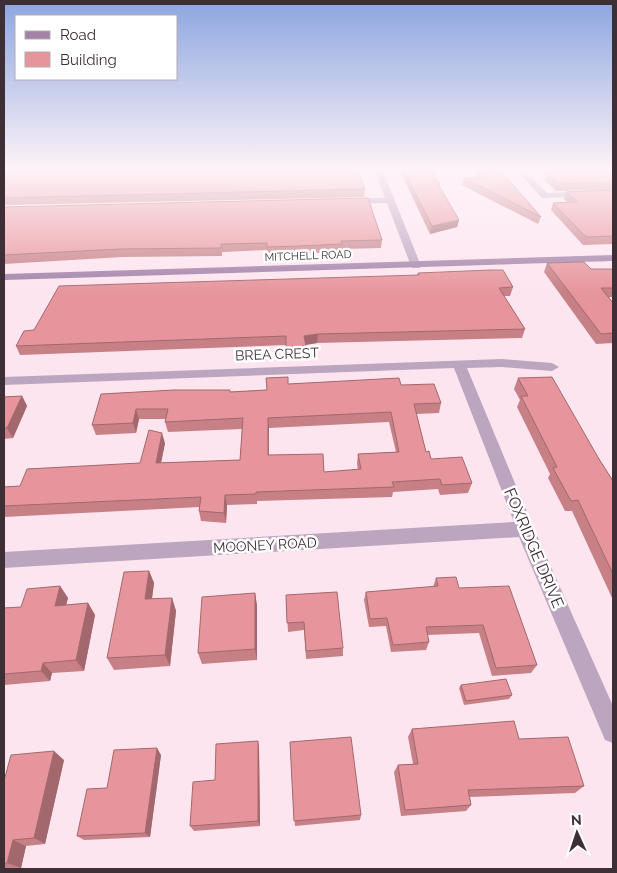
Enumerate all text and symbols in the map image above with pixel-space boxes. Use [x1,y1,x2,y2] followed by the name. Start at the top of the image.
[15,15,178,80] legend
[60,26,96,44] text: Road
[60,51,117,69] text: Building
[264,248,352,264] street label: MITCHELL ROAD
[235,345,320,363] street label: BREA CREST
[500,485,568,611] street label: FOXRIDGE DRIVE
[213,534,317,556] street label: MOONEY ROAD
[552,808,602,858] north arrow
[571,812,582,828] text: N

